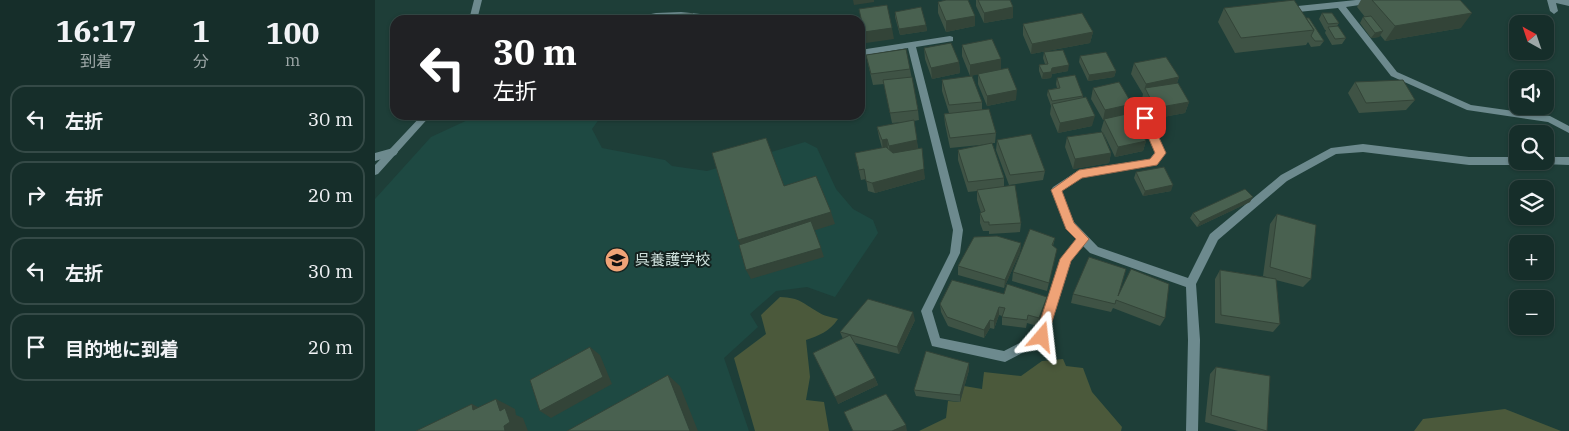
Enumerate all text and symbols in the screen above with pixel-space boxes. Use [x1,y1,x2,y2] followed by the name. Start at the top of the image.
[55,11,137,50] text: 16:17
[192,11,210,50] text: 1
[266,13,320,52] text: 100
[1509,15,1554,60] north arrow
[1509,15,1554,335] map controls
[493,29,577,75] text: 30 m
[410,35,475,100] icon: left
[285,50,300,70] text: m
[80,51,112,71] text: 到着
[193,51,209,71] text: 分
[1509,70,1554,115] button: sound
[493,76,537,105] text: 左折
[1124,97,1166,139] pin
[1131,104,1159,132] icon: arrive
[22,105,50,133] icon: left
[308,107,353,131] text: 30 m
[65,109,103,133] text: 左折
[1509,125,1554,170] button: search
[1509,180,1554,225] button: layers
[22,181,50,209] icon: right
[308,183,353,207] text: 20 m
[65,185,103,209] text: 右折
[1509,235,1554,280] button: +
[604,247,630,273] school or university icon: 呉養護学校
[635,250,710,269] place label: 呉養護学校
[22,257,50,285] icon: left
[308,259,353,283] text: 30 m
[65,261,103,285] text: 左折
[1509,290,1554,335] button: −
[1015,310,1067,362] position arrow
[22,333,50,361] icon: arrive
[308,335,353,359] text: 20 m
[65,337,179,361] text: 目的地に到着

